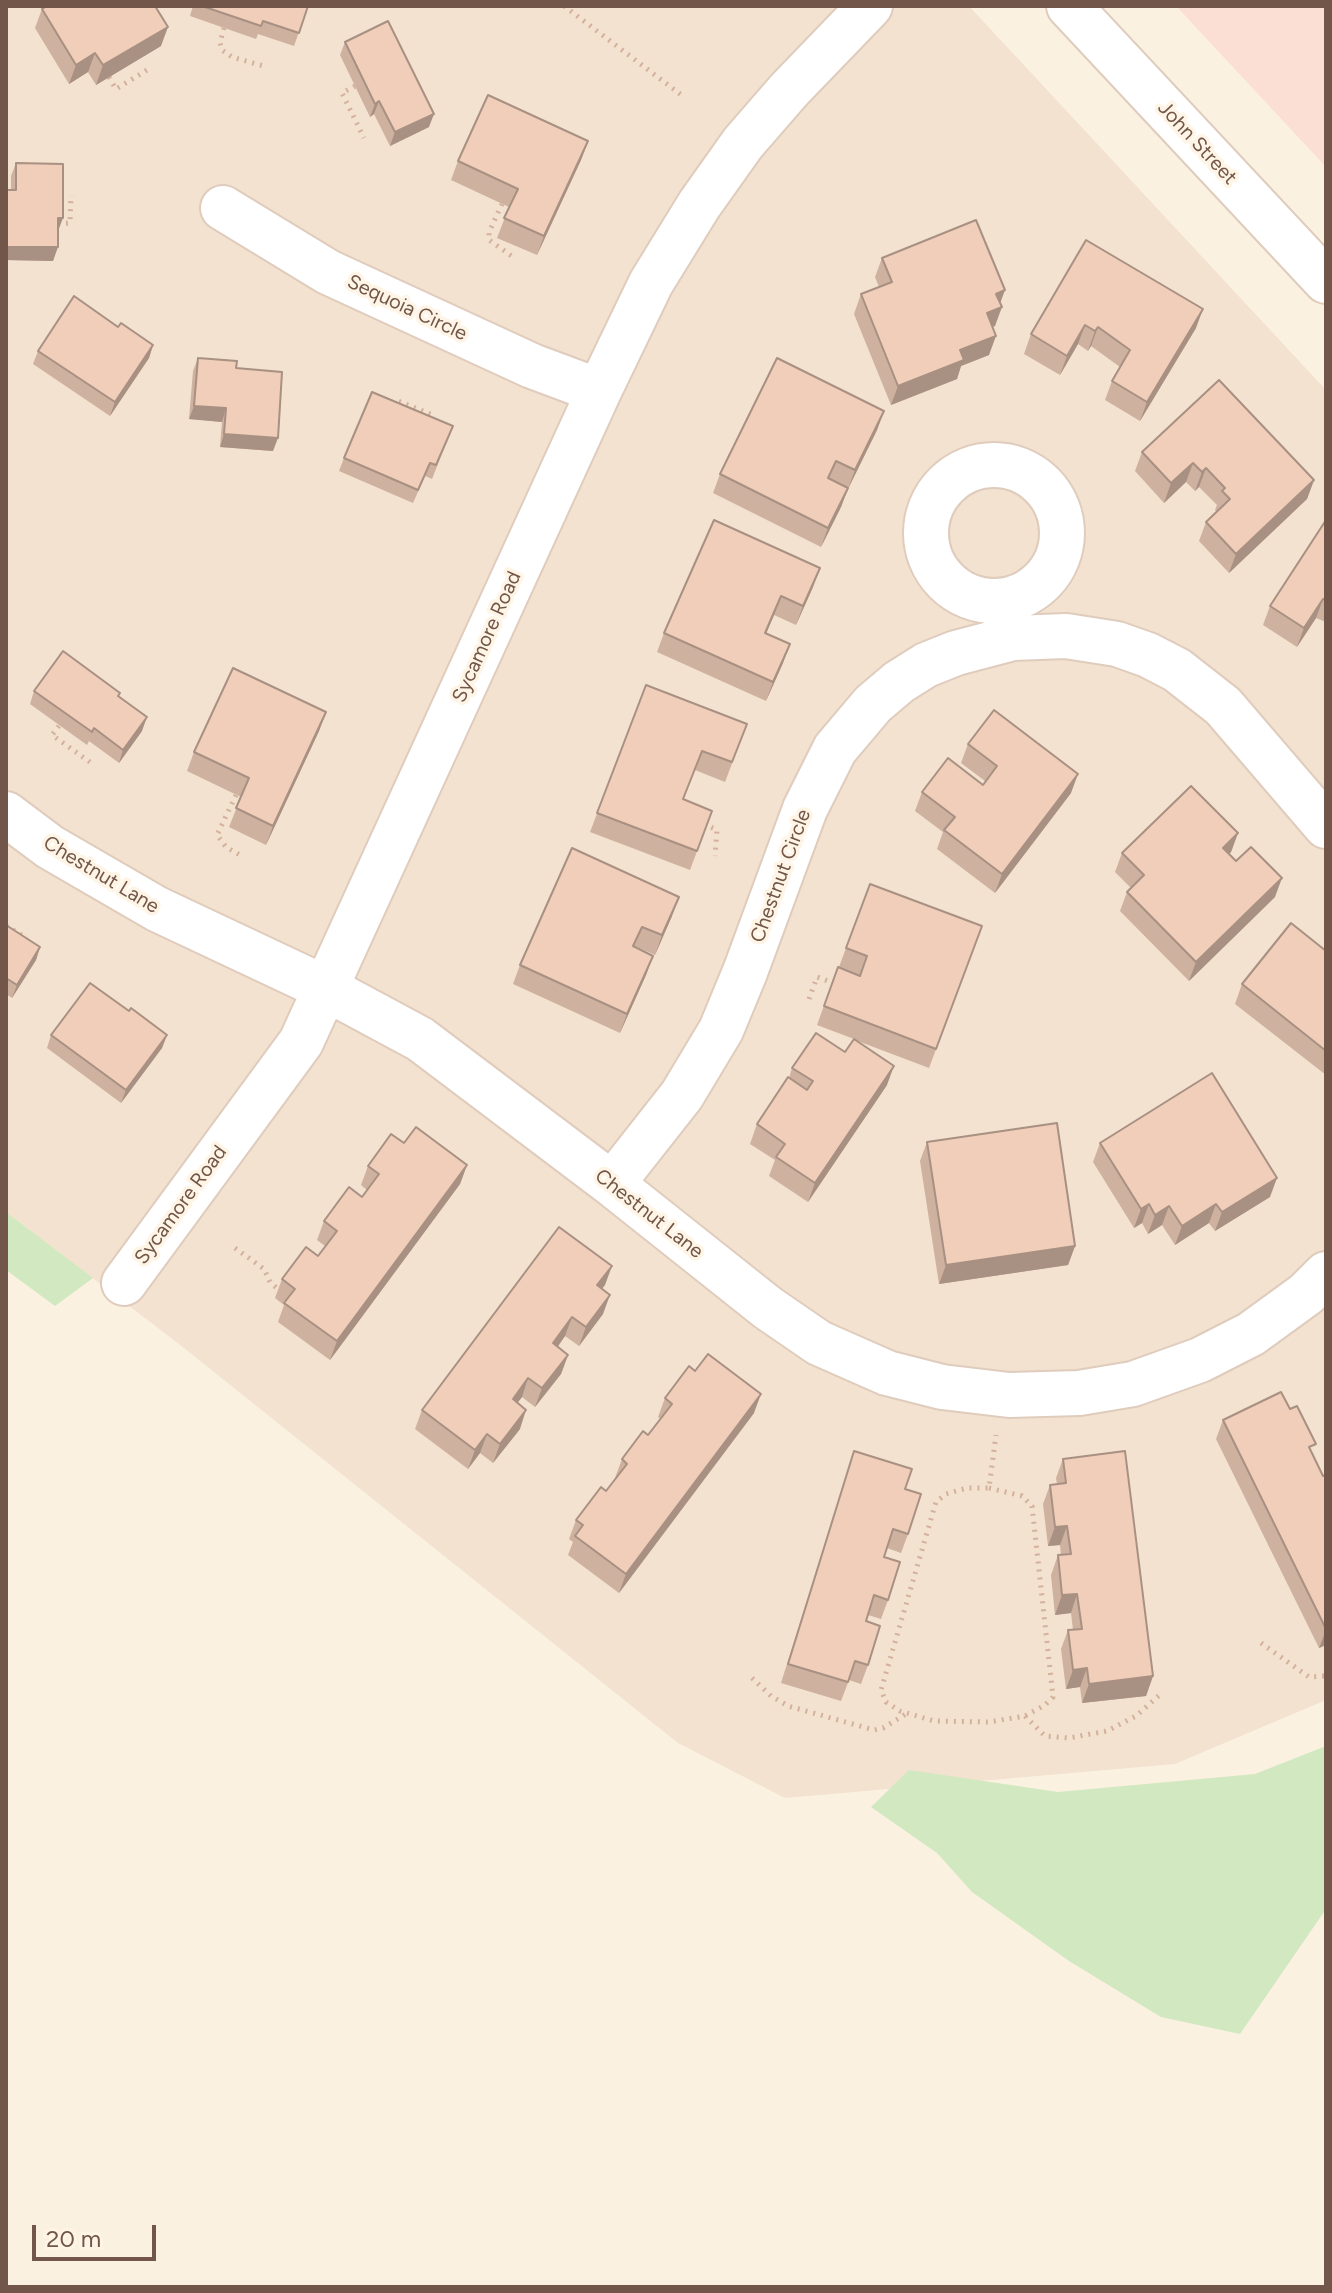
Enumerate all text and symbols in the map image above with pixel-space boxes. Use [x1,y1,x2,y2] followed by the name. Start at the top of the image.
[1152,96,1242,190] street label: John Street
[343,270,471,346] street label: Sequoia Circle
[447,568,527,706] street label: Sycamore Road
[746,806,816,946] street label: Chestnut Circle
[39,831,163,919] street label: Chestnut Lane
[130,1141,232,1269] street label: Sycamore Road
[590,1164,708,1264] street label: Chestnut Lane
[36,2209,160,2259] scale bar
[46,2224,101,2253] text: 20 m

